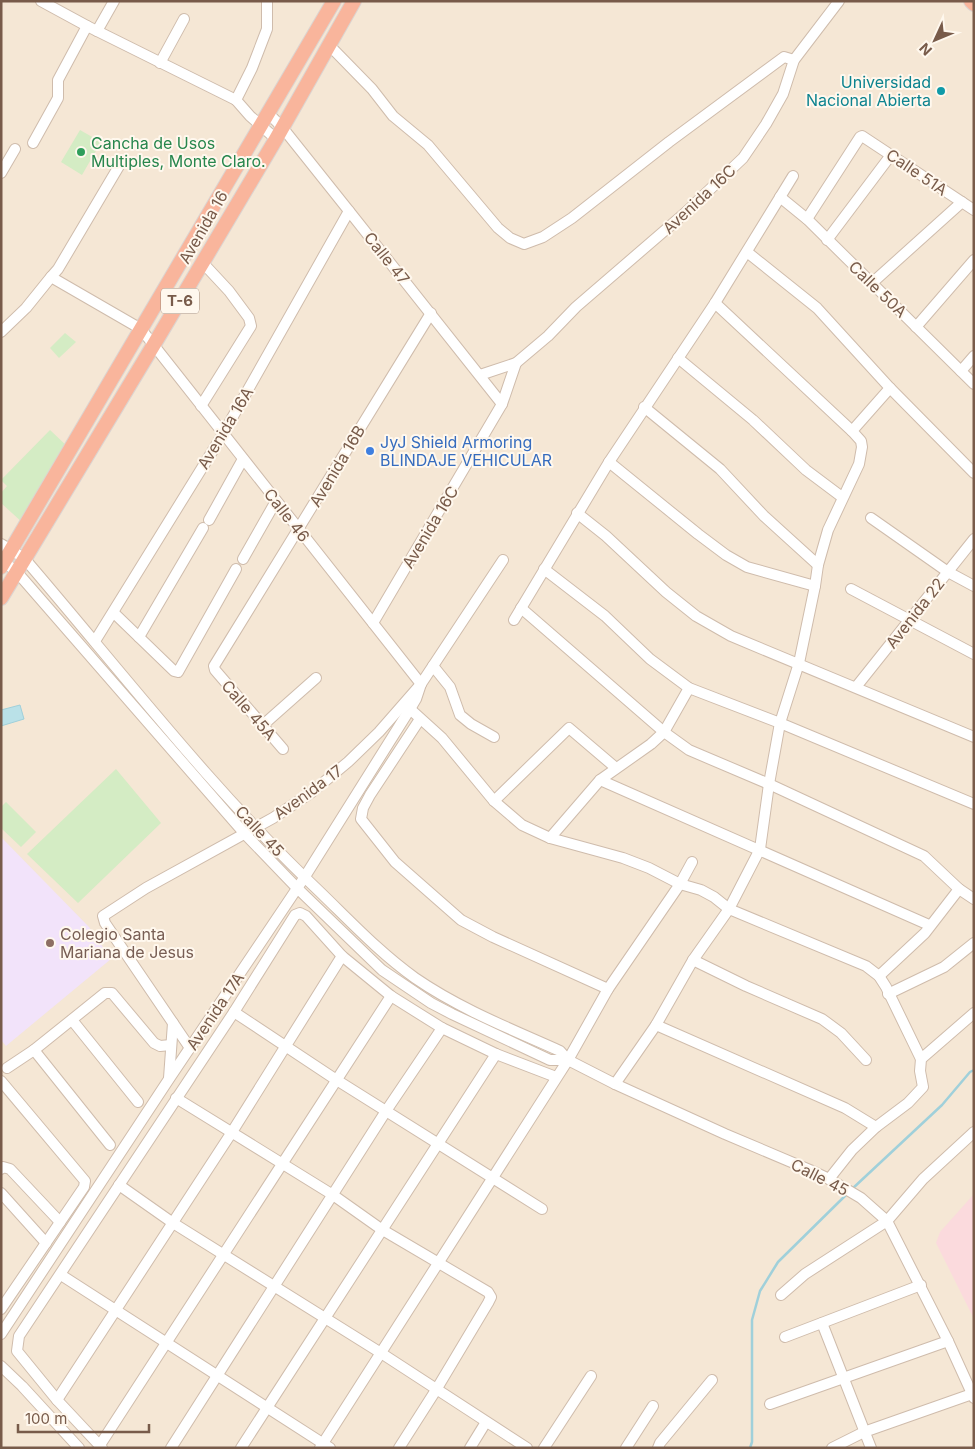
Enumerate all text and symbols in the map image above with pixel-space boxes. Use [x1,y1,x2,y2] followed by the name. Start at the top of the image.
[910,15,960,65] north arrow
[915,40,935,59] text: N
[806,72,931,110] place label: Universidad Nacional Abierta
[935,85,947,97] marker: Universidad Nacional Abierta
[91,133,266,171] place label: Cancha de Usos Multiples, Monte Claro.
[883,144,951,200] street label: Calle 51A
[75,146,87,158] marker: Cancha de Usos Multiples, Monte Claro.
[658,160,740,238] street label: Avenida 16C
[174,187,232,267] street label: Avenida 16
[360,228,414,288] street label: Calle 47
[845,256,911,322] street label: Calle 50A
[161,288,199,314] road number: T-6
[193,383,257,473] street label: Avenida 16A
[305,422,369,510] street label: Avenida 16B
[380,432,552,470] place label: JyJ Shield Armoring BLINDAJE VEHICULAR
[364,445,376,457] marker: JyJ Shield Armoring BLINDAJE VEHICULAR
[398,482,462,572] street label: Avenida 16C
[260,484,314,546] street label: Calle 46
[881,574,949,652] street label: Avenida 22
[217,676,281,744] street label: Calle 45A
[270,760,346,824] street label: Avenida 17
[231,801,289,861] street label: Calle 45
[60,924,194,962] place label: Colegio Santa Mariana de Jesus
[44,937,56,949] marker: Colegio Santa Mariana de Jesus
[182,968,248,1054] street label: Avenida 17A
[788,1154,852,1200] street label: Calle 45
[18,1402,149,1434] scale bar
[25,1409,67,1428] text: 100 m

